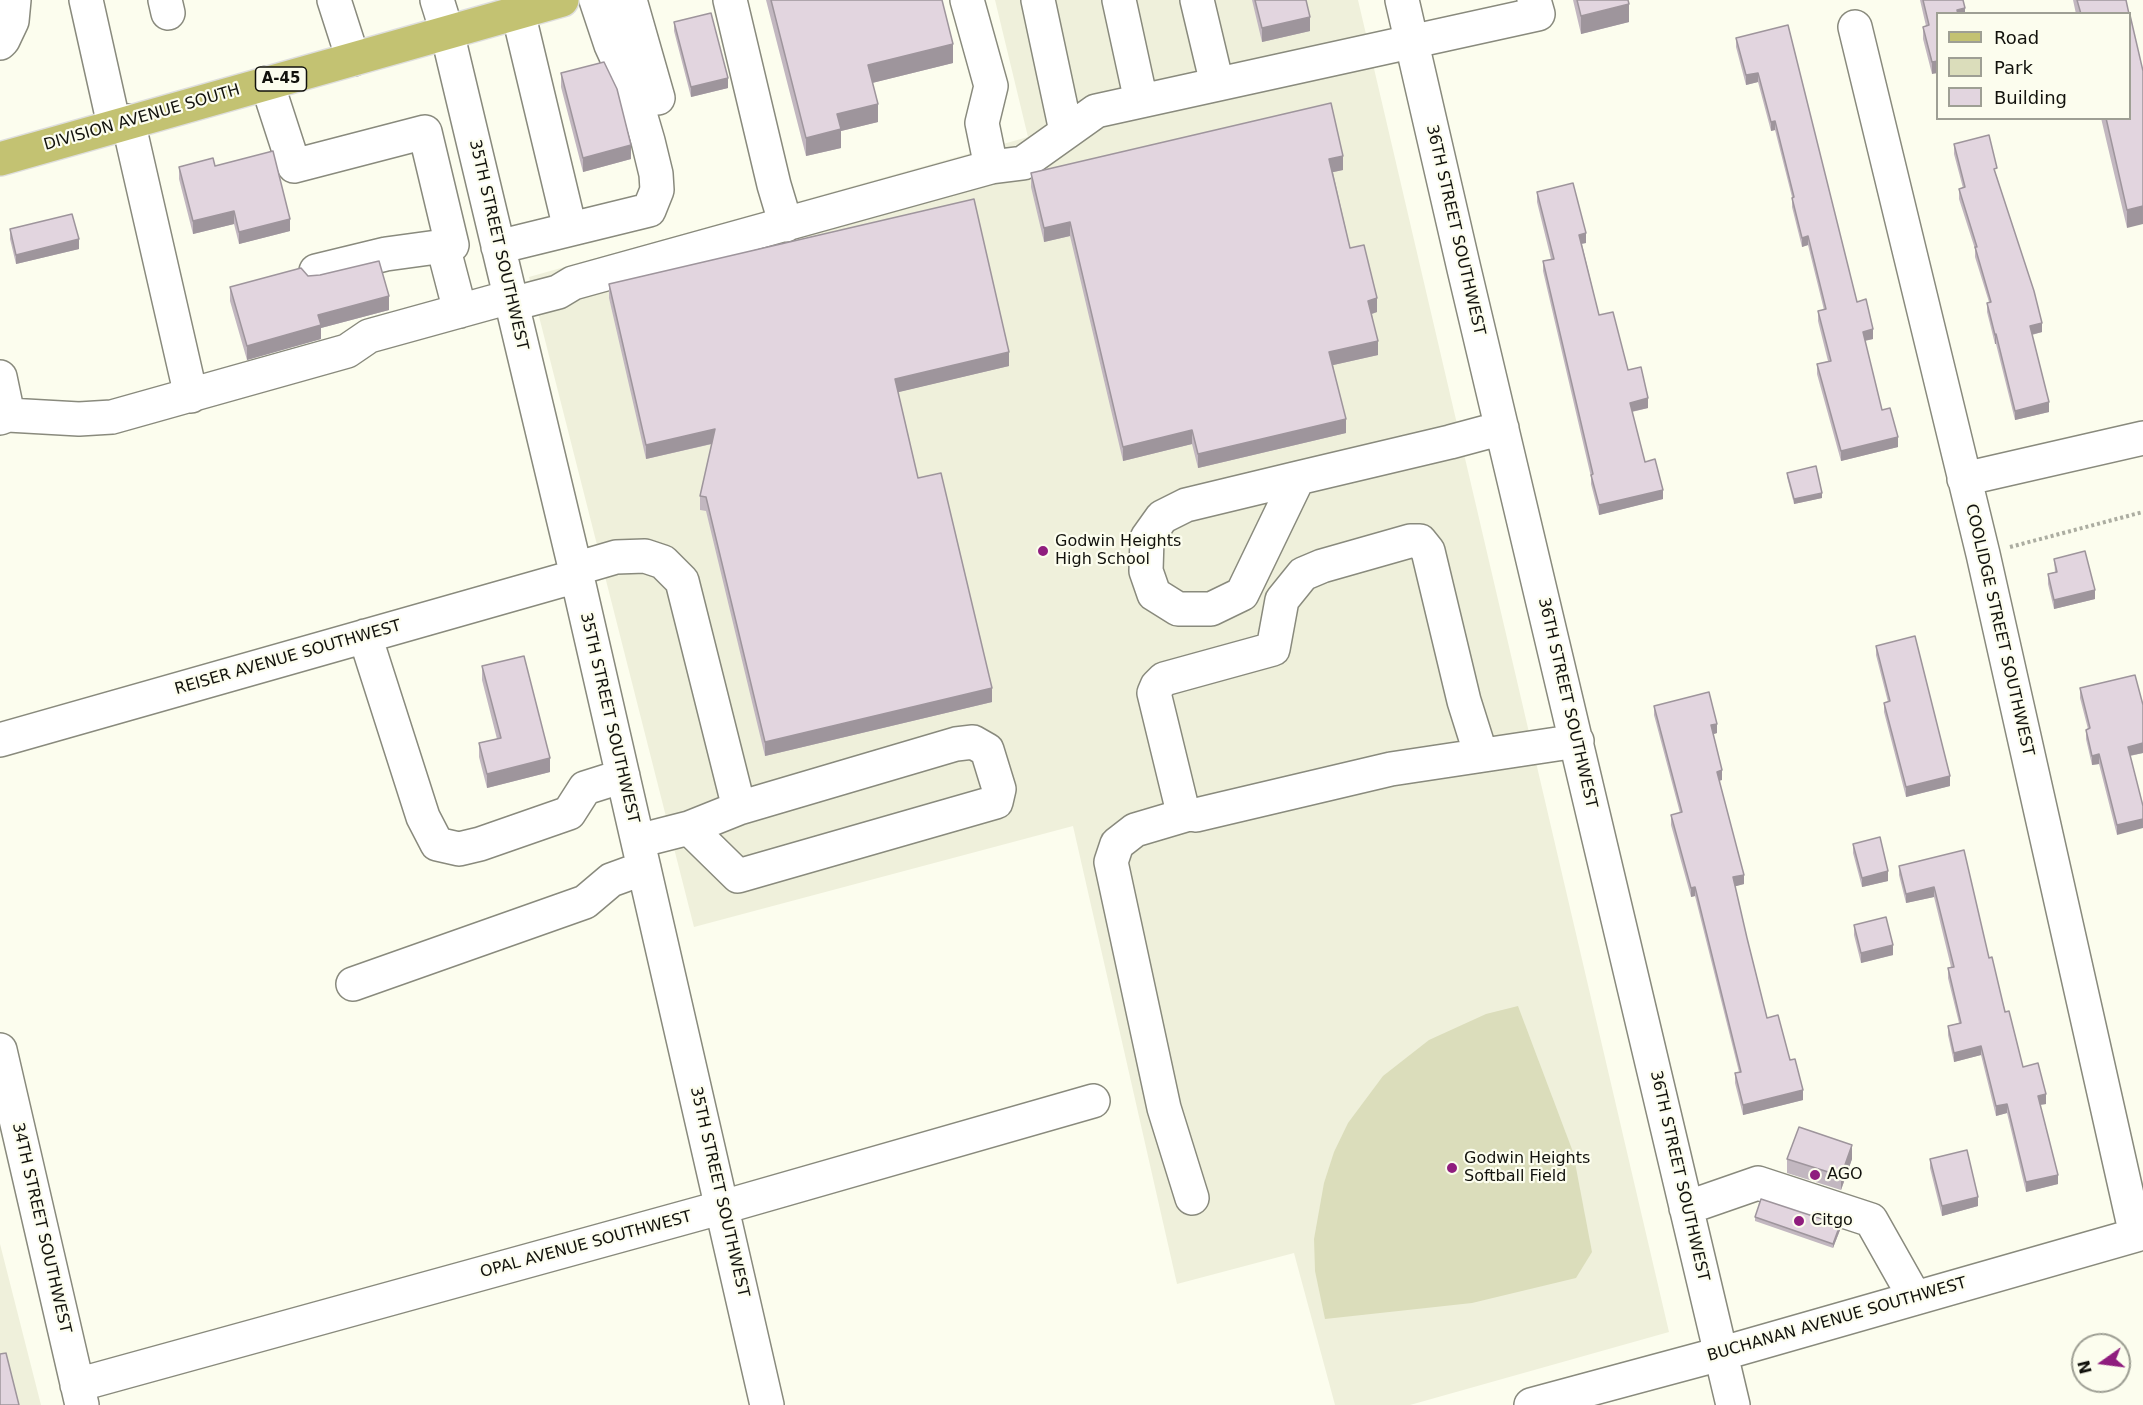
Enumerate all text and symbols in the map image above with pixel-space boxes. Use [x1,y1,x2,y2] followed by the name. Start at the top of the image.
[1936,12,2131,120] legend
[1994,27,2039,48] text: Road
[1994,57,2033,78] text: Park
[256,67,306,91] road number: A-45
[42,81,242,155] street label: DIVISION AVENUE SOUTH
[1994,87,2067,108] text: Building
[1421,123,1489,337] street label: 36TH STREET SOUTHWEST
[464,138,532,352] street label: 35TH STREET SOUTHWEST
[1961,502,2037,758] street label: COOLIDGE STREET SOUTHWEST
[1055,532,1181,570] place label: Godwin Heights High School
[1036,544,1050,558] marker: Godwin Heights High School
[1533,596,1601,810] street label: 36TH STREET SOUTHWEST
[575,611,643,825] street label: 35TH STREET SOUTHWEST
[173,616,403,700] street label: REISER AVENUE SOUTHWEST
[1645,1069,1713,1283] street label: 36TH STREET SOUTHWEST
[685,1085,753,1299] street label: 35TH STREET SOUTHWEST
[7,1121,75,1335] street label: 34TH STREET SOUTHWEST
[1464,1149,1590,1187] place label: Godwin Heights Softball Field
[1445,1161,1459,1175] marker: Godwin Heights Softball Field
[1827,1165,1863,1185] place label: AGO
[1808,1168,1822,1182] marker: AGO
[478,1207,694,1283] street label: OPAL AVENUE SOUTHWEST
[1811,1211,1853,1231] place label: Citgo
[1792,1214,1806,1228] marker: Citgo
[1705,1274,1969,1366] street label: BUCHANAN AVENUE SOUTHWEST
[2071,1333,2131,1393] north arrow
[2074,1358,2096,1376] text: N

